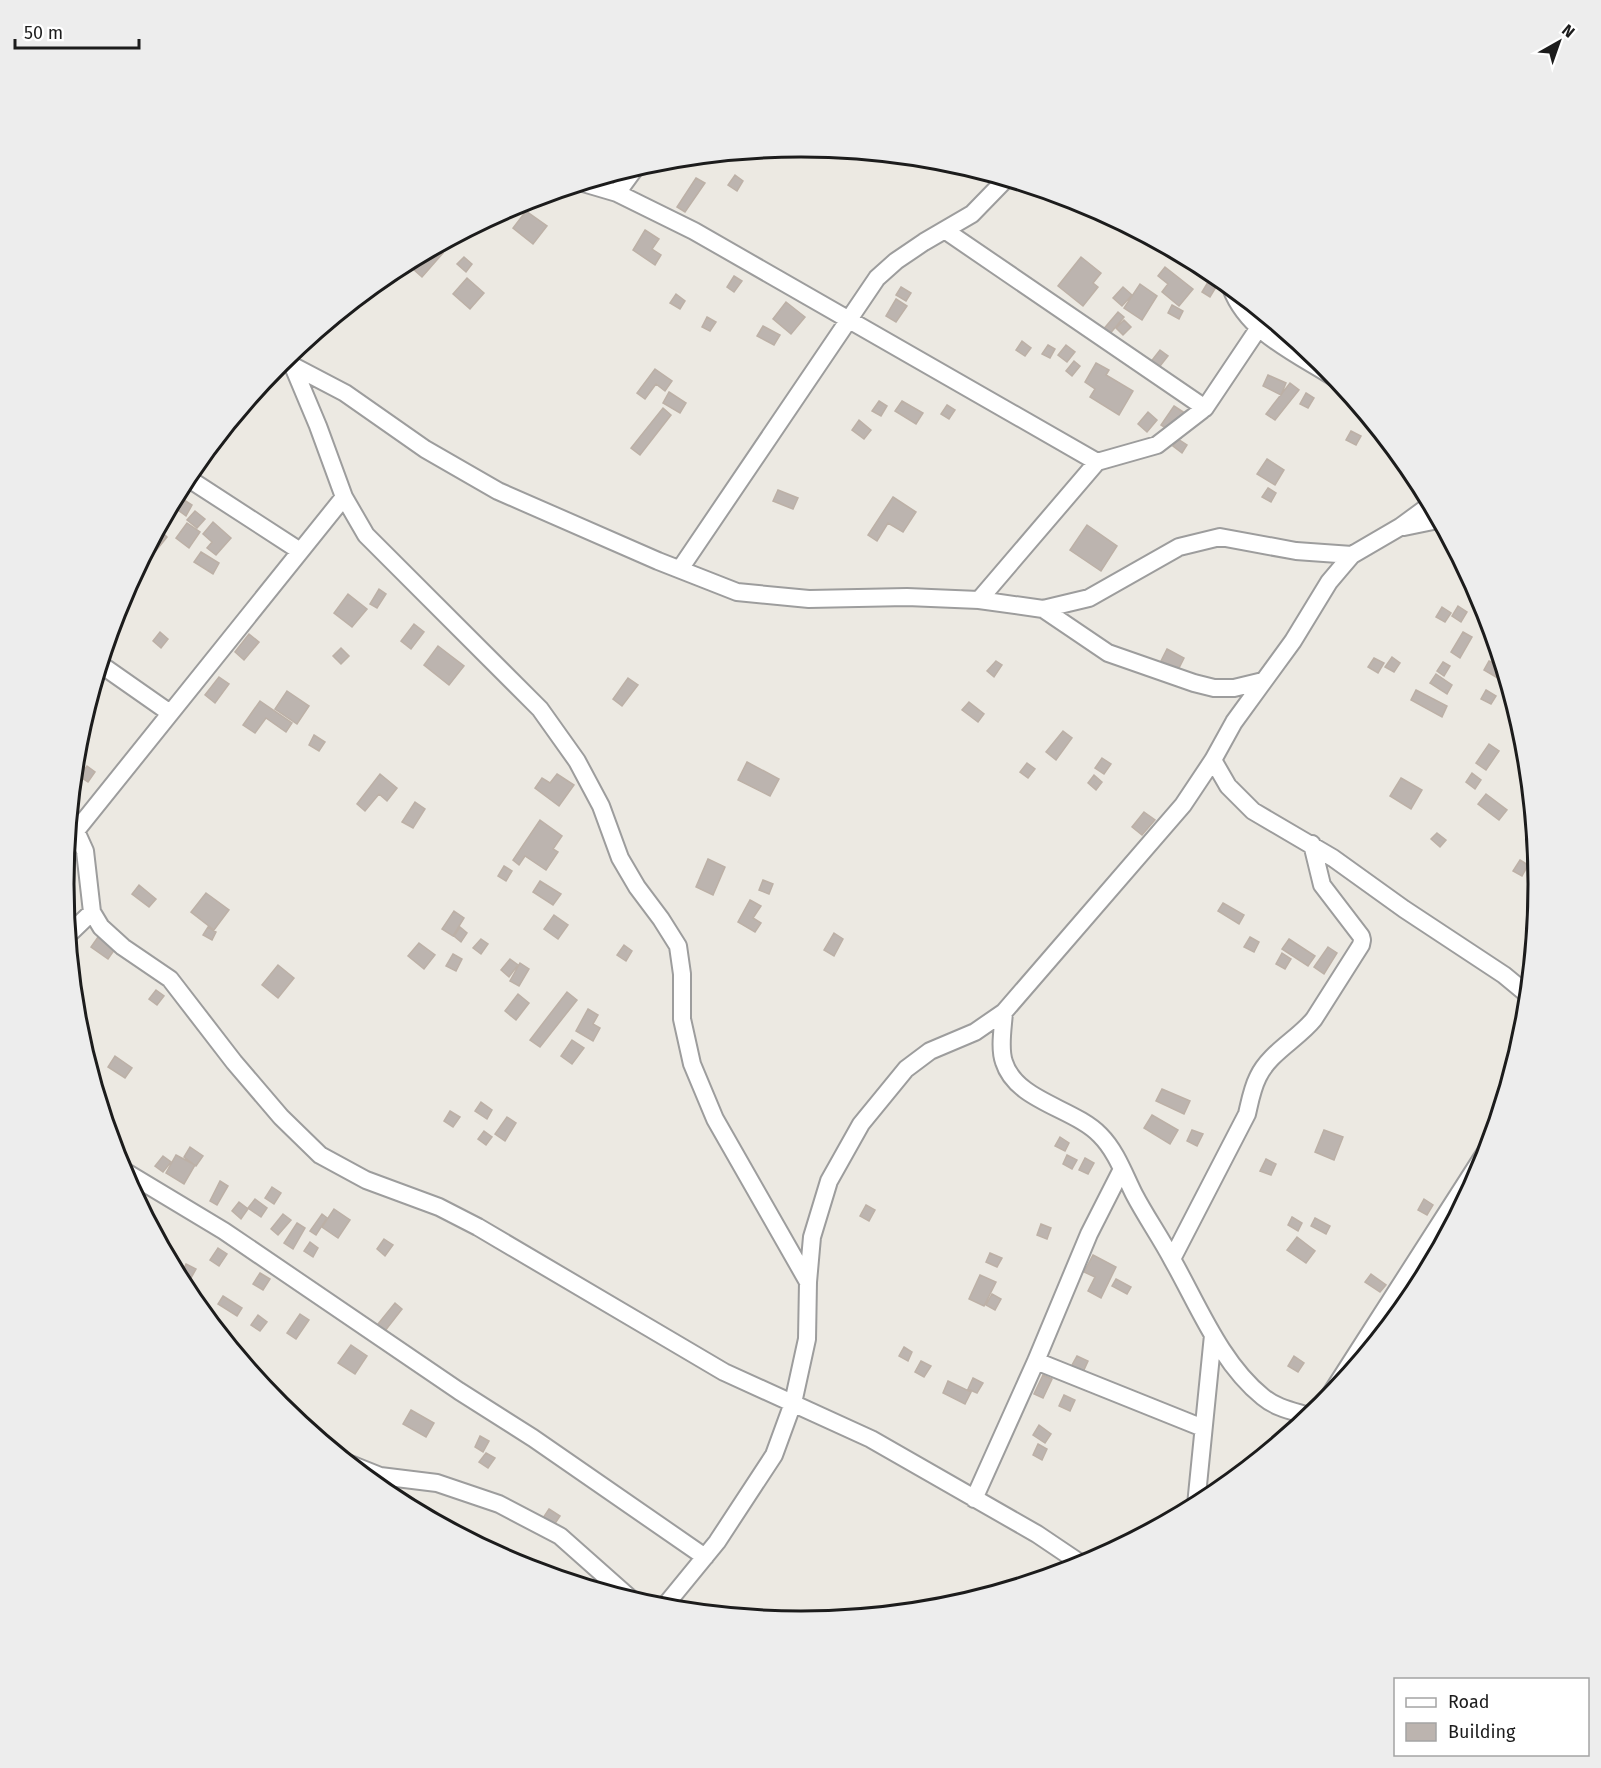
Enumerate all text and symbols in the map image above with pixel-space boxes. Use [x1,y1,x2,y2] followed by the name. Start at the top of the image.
[15,12,140,50] scale bar
[1529,12,1589,72] north arrow
[1558,20,1578,42] text: N
[24,22,63,44] text: 50 m
[1394,1678,1589,1756] legend
[1448,1691,1490,1713] text: Road
[1448,1721,1516,1743] text: Building

